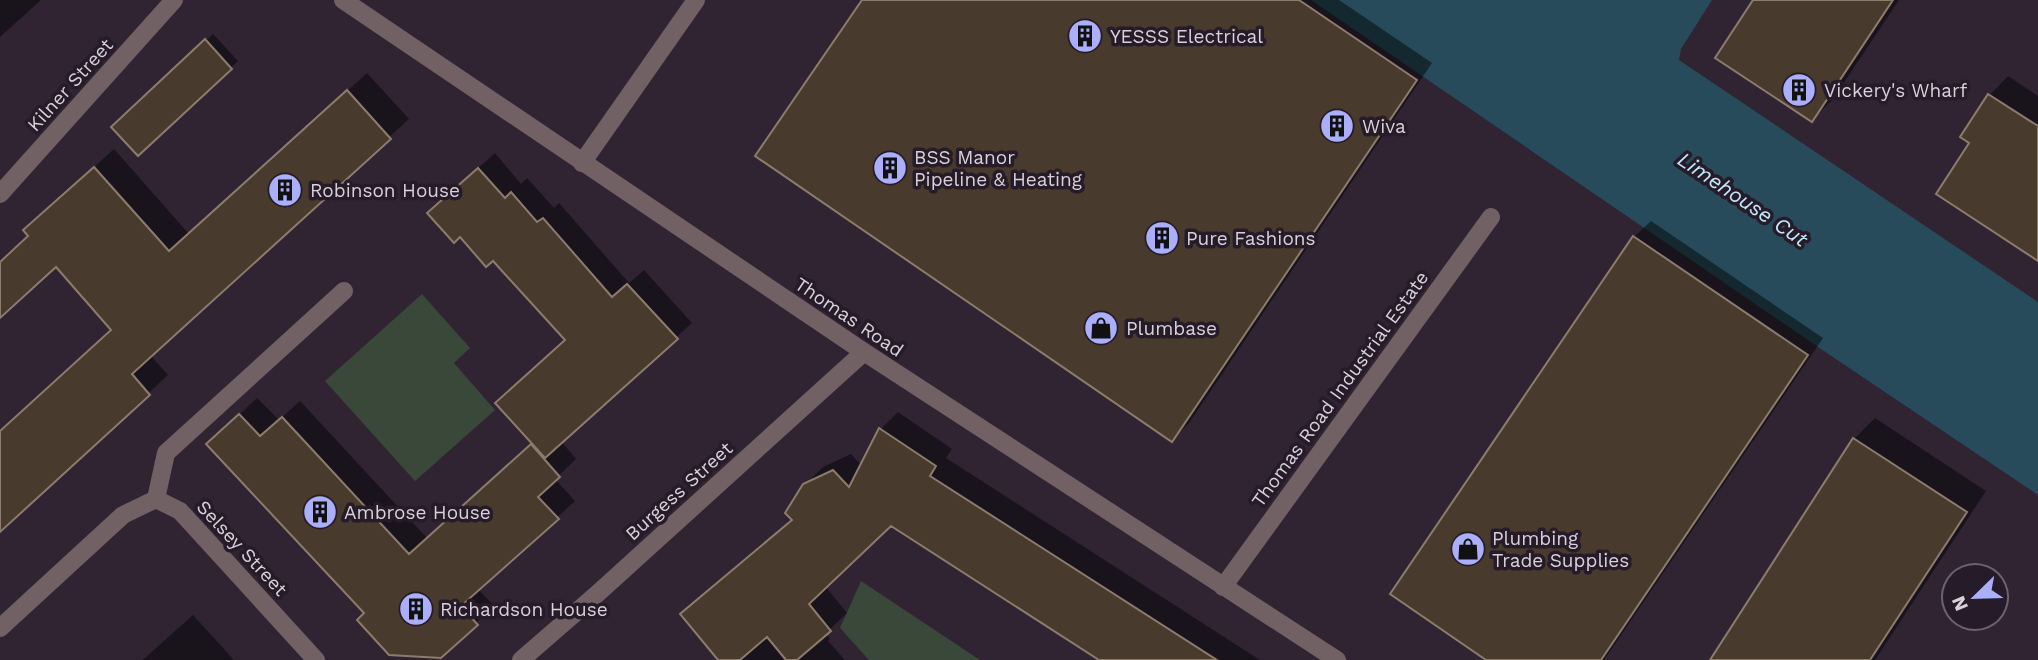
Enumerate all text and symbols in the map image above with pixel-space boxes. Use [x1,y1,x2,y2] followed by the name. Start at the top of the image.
[1066,17,1104,55] building icon: YESSS Electrical
[1110,25,1263,48] place label: YESSS Electrical
[22,34,118,136] street label: Kilner Street
[1780,71,1818,109] building icon: Vickery's Wharf
[1824,79,1968,102] place label: Vickery's Wharf
[1318,107,1356,145] building icon: Wiva
[1362,115,1406,138] place label: Wiva
[914,146,1083,191] place label: BSS Manor Pipeline & Heating
[1673,146,1813,252] water label: Limehouse Cut
[871,149,909,187] building icon: BSS Manor Pipeline & Heating
[266,171,304,209] building icon: Robinson House
[310,179,460,202] place label: Robinson House
[1143,219,1181,257] building icon: Pure Fashions
[1186,227,1316,250] place label: Pure Fashions
[1247,267,1433,511] street label: Thomas Road Industrial Estate
[790,272,908,362] street label: Thomas Road
[1082,309,1120,347] shop icon: Plumbase
[1126,317,1217,340] place label: Plumbase
[621,437,737,545] street label: Burgess Street
[301,493,339,531] building icon: Ambrose House
[192,495,292,601] street label: Selsey Street
[344,501,491,524] place label: Ambrose House
[1492,527,1629,572] place label: Plumbing Trade Supplies
[1449,530,1487,568] shop icon: Plumbing Trade Supplies
[1940,562,2010,632] north arrow
[397,590,435,628] building icon: Richardson House
[1946,592,1973,614] text: N
[440,598,608,621] place label: Richardson House

